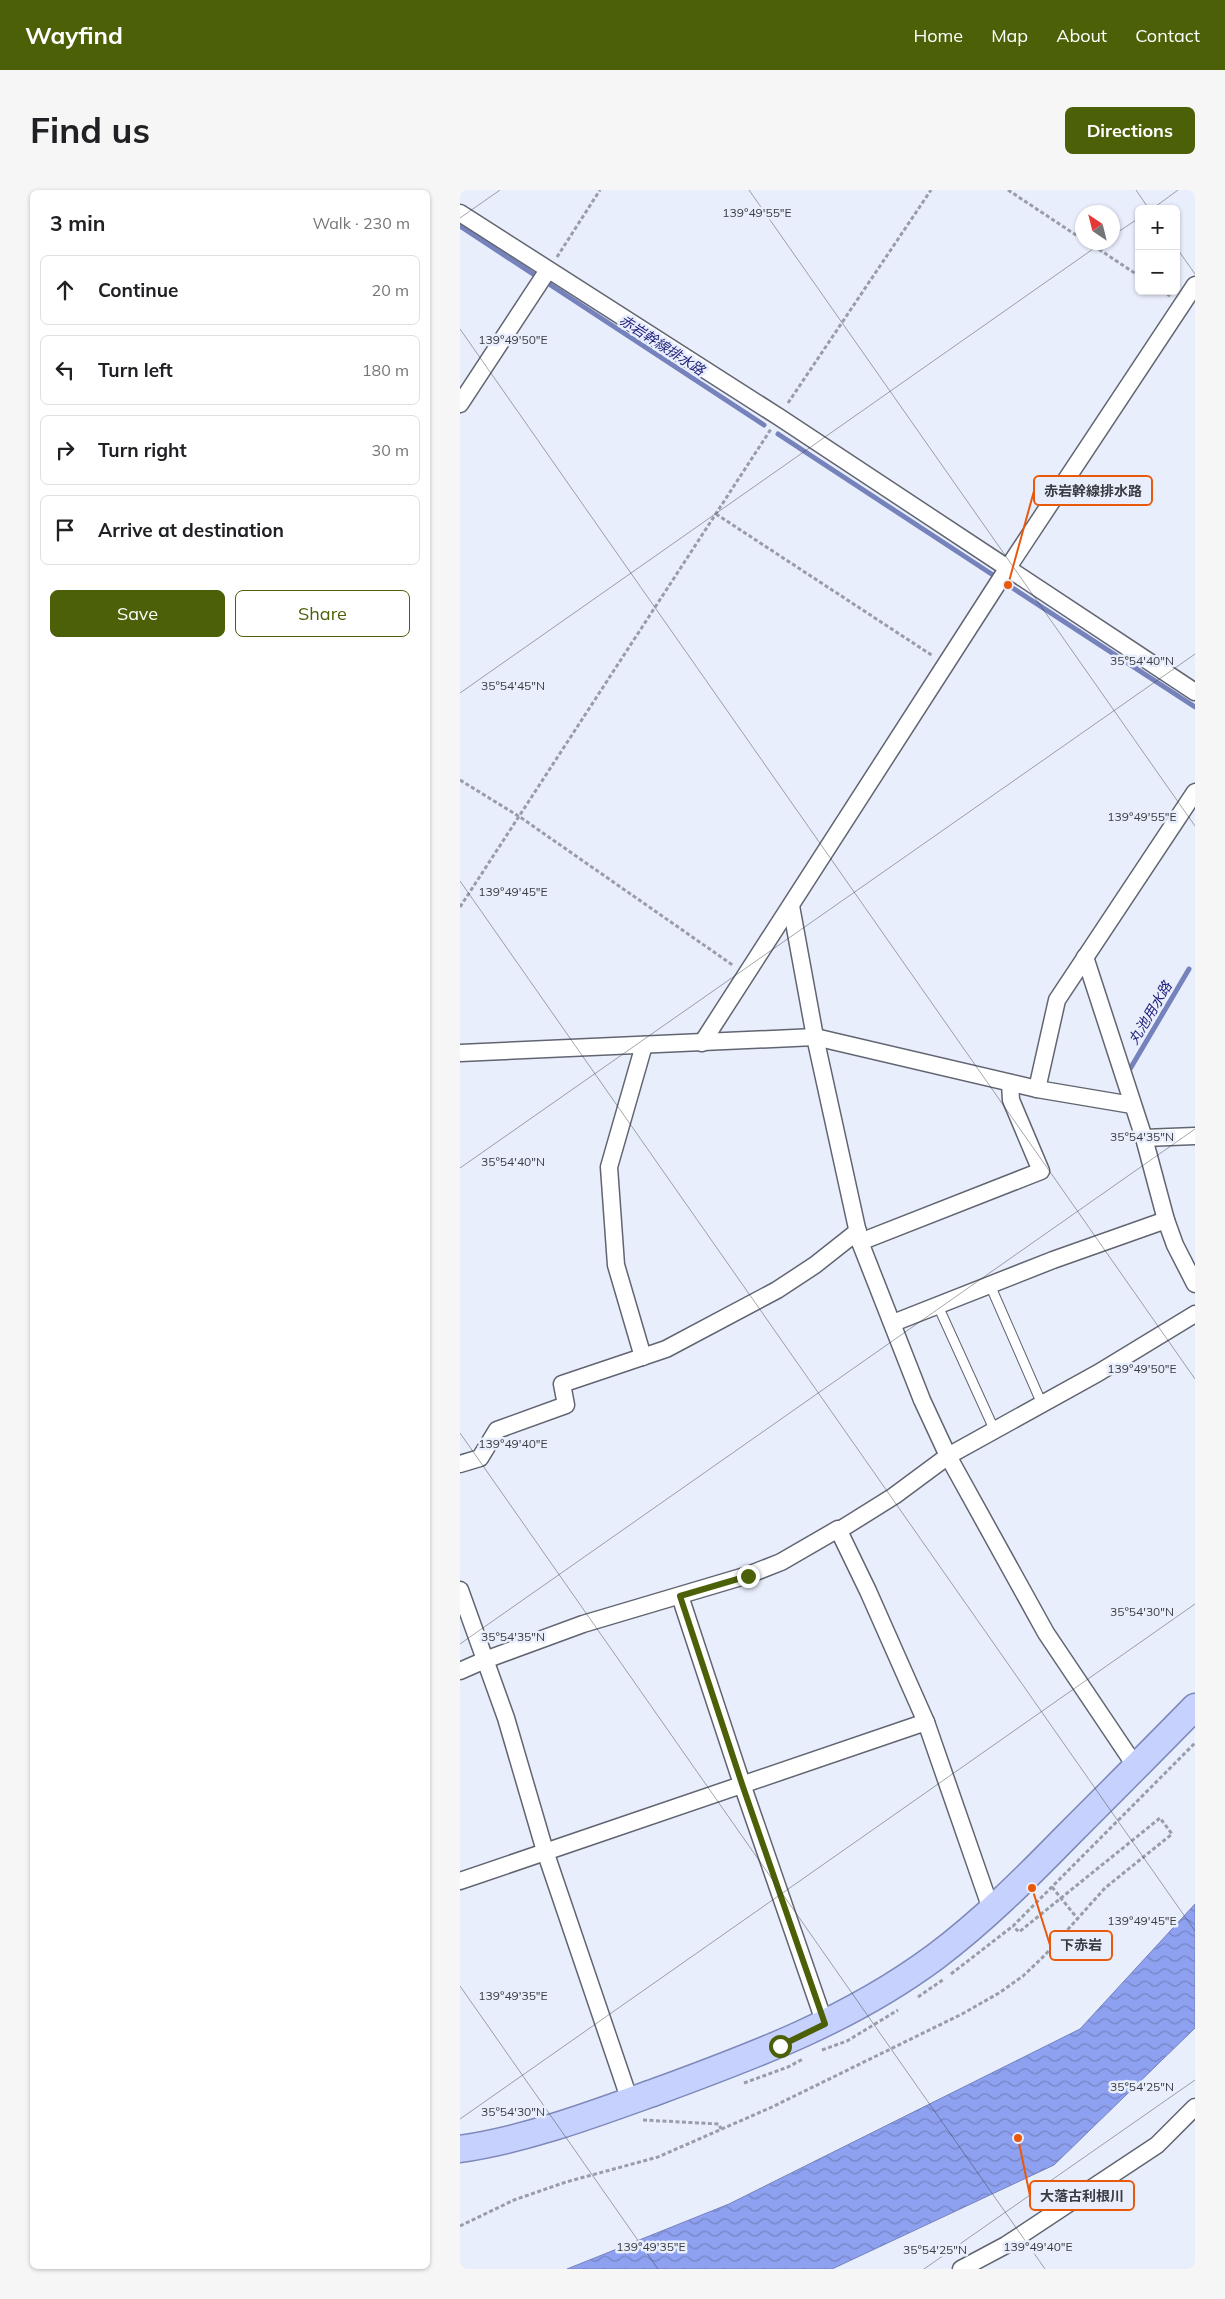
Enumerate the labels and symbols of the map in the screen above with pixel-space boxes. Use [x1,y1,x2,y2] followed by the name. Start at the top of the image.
[722,205,792,220] text: 139°49'55"E
[1075,205,1120,250] north arrow
[616,311,709,380] water label: 赤岩幹線排水路
[478,332,548,347] text: 139°49'50"E
[1034,476,1152,505] callout: 赤岩幹線排水路
[1044,482,1142,500] text: 赤岩幹線排水路
[1110,653,1174,668] text: 35°54'40"N
[481,678,545,693] text: 35°54'45"N
[1107,809,1177,824] text: 139°49'55"E
[478,884,548,899] text: 139°49'45"E
[1124,978,1176,1048] water label: 丸池用水路
[1110,1129,1174,1144] text: 35°54'35"N
[481,1154,545,1169] text: 35°54'40"N
[1107,1361,1177,1376] text: 139°49'50"E
[478,1436,548,1451] text: 139°49'40"E
[737,1565,760,1588] route end
[1110,1604,1174,1619] text: 35°54'30"N
[481,1629,545,1644] text: 35°54'35"N
[1107,1913,1177,1928] text: 139°49'45"E
[1050,1931,1112,1960] callout: 下赤岩
[1060,1936,1102,1954] text: 下赤岩
[478,1988,548,2003] text: 139°49'35"E
[769,2035,792,2058] route start
[1110,2079,1174,2094] text: 35°54'25"N
[481,2104,545,2119] text: 35°54'30"N
[1030,2181,1134,2210] callout: 大落古利根川
[1040,2187,1124,2205] text: 大落古利根川
[616,2239,686,2254] text: 139°49'35"E
[1003,2239,1073,2254] text: 139°49'40"E
[903,2242,967,2257] text: 35°54'25"N

